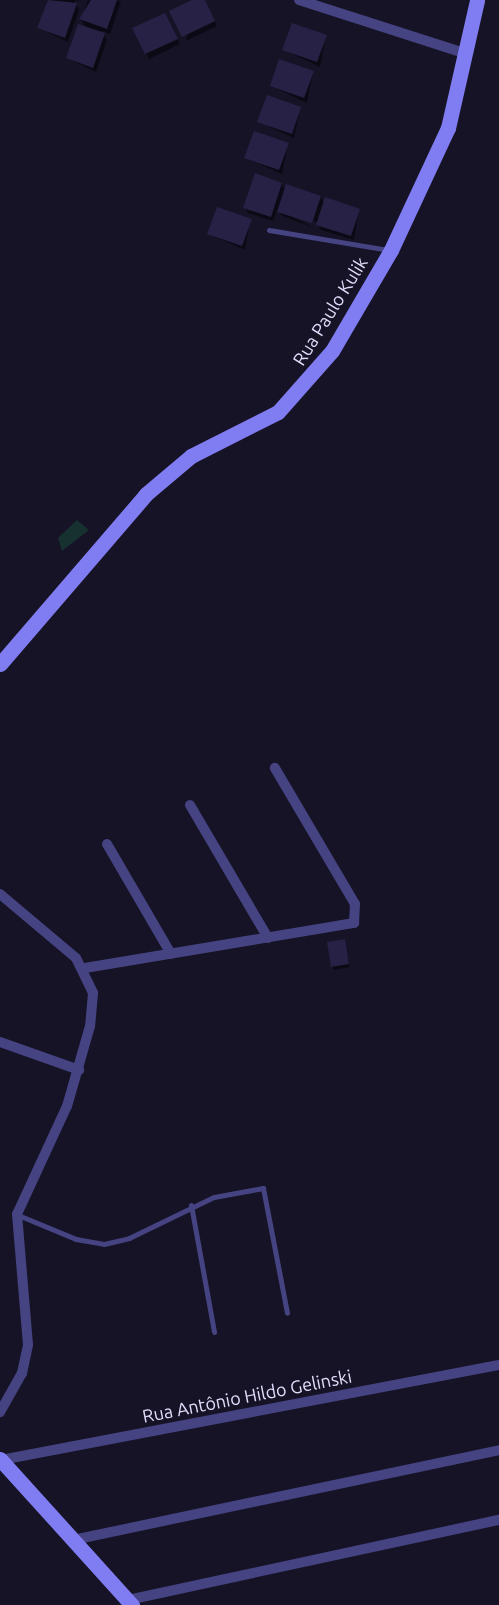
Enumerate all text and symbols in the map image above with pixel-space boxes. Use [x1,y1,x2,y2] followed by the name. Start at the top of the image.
[288,253,372,369] street label: Rua Paulo Kulik
[140,1365,354,1427] street label: Rua Antônio Hildo Gelinski

